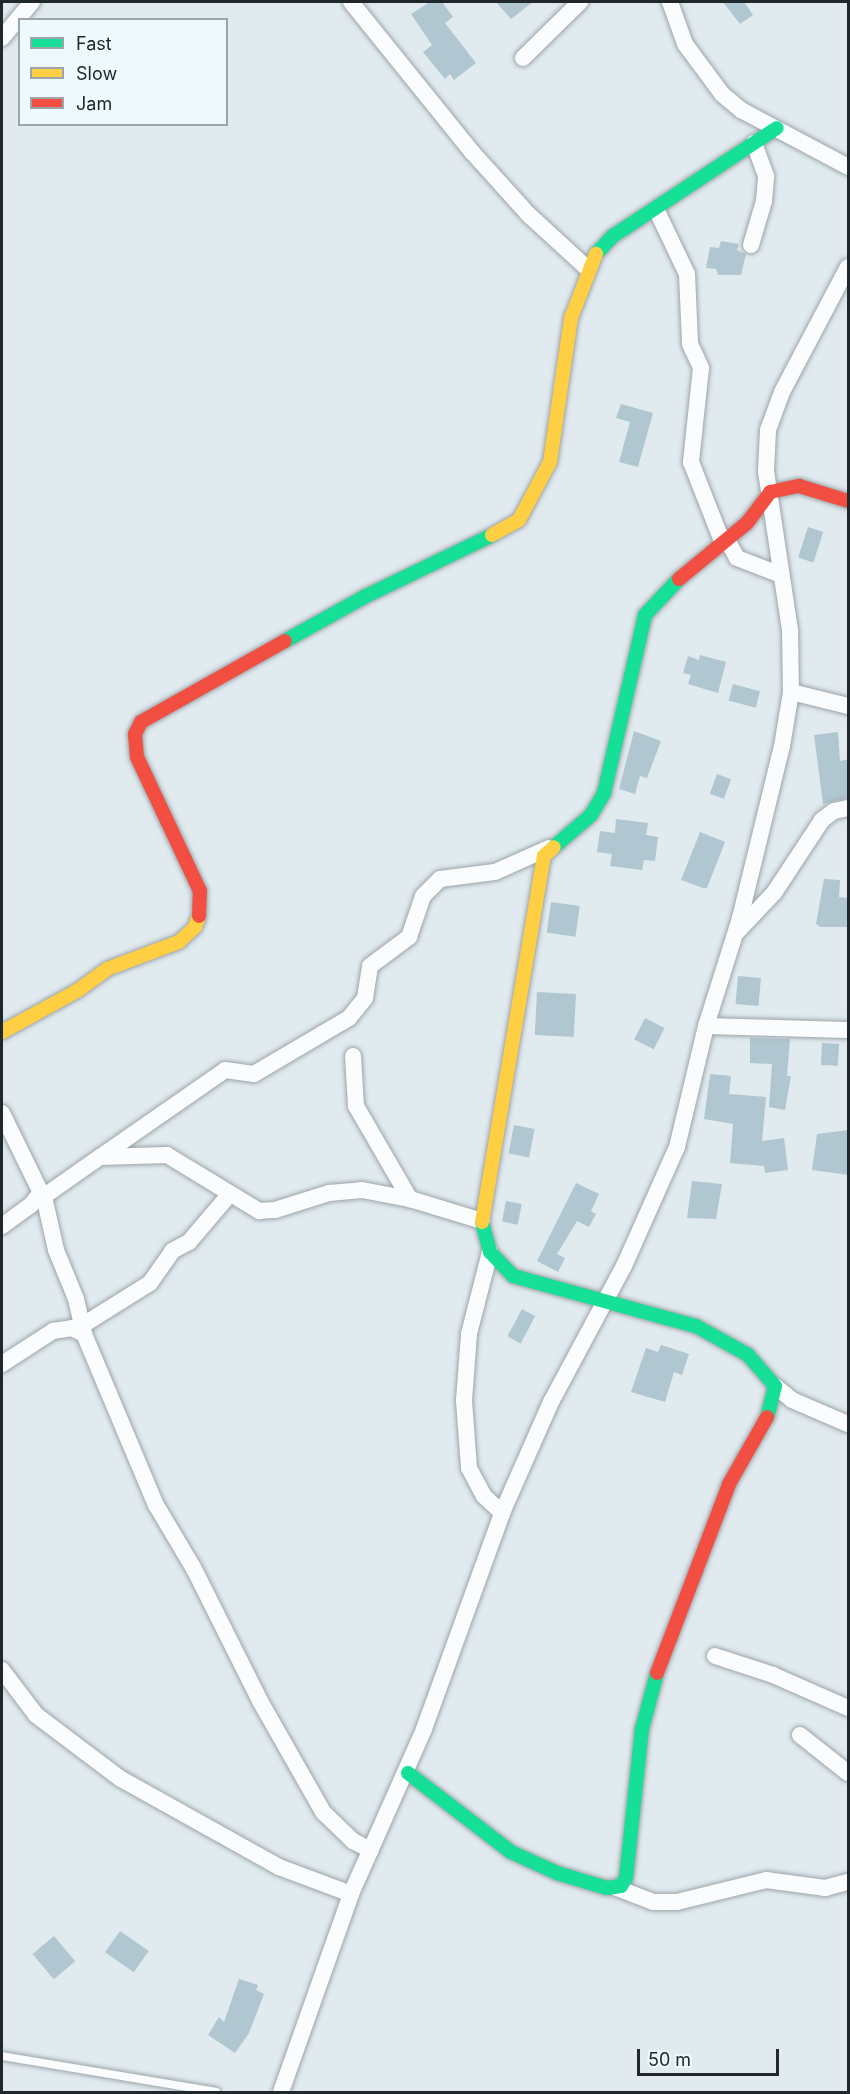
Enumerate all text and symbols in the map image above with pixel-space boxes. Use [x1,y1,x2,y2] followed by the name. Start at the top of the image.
[18,18,228,126] legend
[76,33,112,54] text: Fast
[76,63,117,84] text: Slow
[76,93,112,114] text: Jam
[640,2037,782,2075] scale bar
[648,2049,691,2070] text: 50 m

